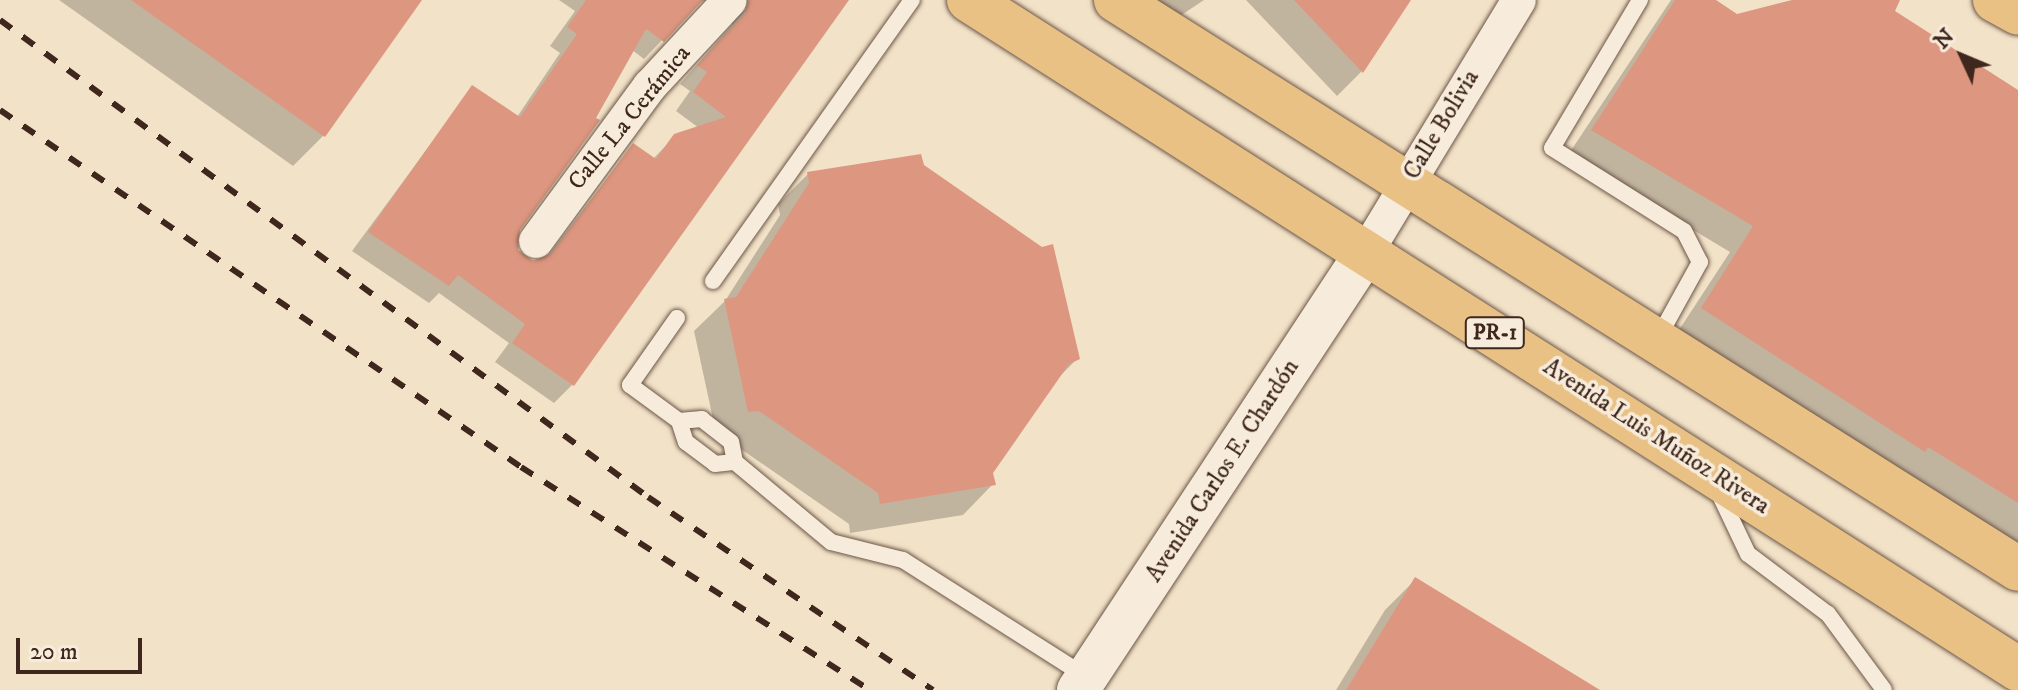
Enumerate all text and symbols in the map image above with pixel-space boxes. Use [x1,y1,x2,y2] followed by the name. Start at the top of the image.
[1922,16,2002,96] north arrow
[1928,23,1960,55] text: N
[563,40,697,196] street label: Calle La Cerámica
[1398,65,1486,185] street label: Calle Bolivia
[1463,315,1527,351] road number: PR-1
[1537,353,1775,521] street label: Avenida Luis Muñoz Rivera
[1140,354,1306,588] street label: Avenida Carlos E. Chardón
[20,622,146,672] scale bar
[30,637,78,667] text: 20 m

